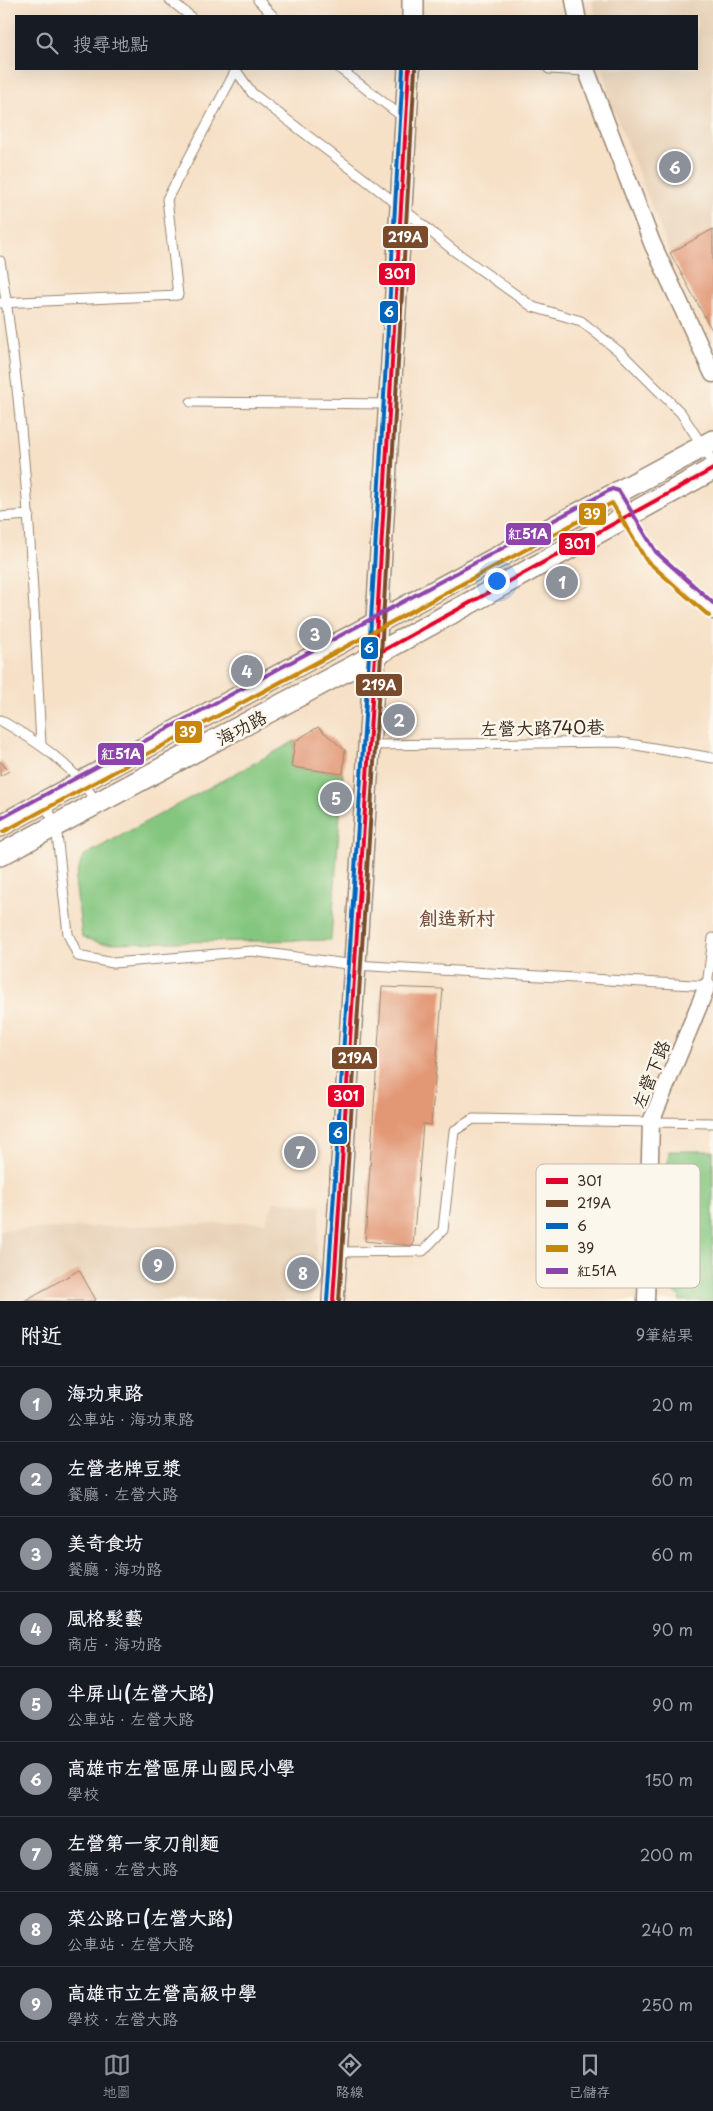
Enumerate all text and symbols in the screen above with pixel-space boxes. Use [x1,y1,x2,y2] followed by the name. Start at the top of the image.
[15,15,698,70] search box
[33,29,61,57] icon: search
[73,29,149,57] text: 搜尋地點
[659,148,691,186] pin: 6
[382,225,429,249] line badge: 219A
[388,226,422,247] text: 219A
[378,262,416,286] line badge: 301
[384,263,410,284] text: 301
[379,300,399,324] line badge: 6
[384,301,394,322] text: 6
[578,502,607,526] line badge: 39
[583,503,601,524] text: 39
[505,522,552,546] line badge: 紅51A
[508,523,548,544] text: 紅51A
[558,532,596,556] line badge: 301
[564,533,590,554] text: 301
[546,563,578,601] pin: 1
[484,568,510,594] your location
[299,615,331,653] pin: 3
[360,636,379,660] line badge: 6
[364,637,374,658] text: 6
[231,652,263,690] pin: 4
[355,673,403,697] line badge: 219A
[362,674,396,695] text: 219A
[383,701,415,739] pin: 2
[211,702,271,752] street label: 海功路
[480,712,604,742] street label: 左營大路740巷
[174,720,203,744] line badge: 39
[179,721,197,742] text: 39
[97,742,145,766] line badge: 紅51A
[101,743,141,764] text: 紅51A
[320,779,352,817] pin: 5
[419,903,495,931] district label: 創造新村
[624,1036,676,1112] street label: 左營下路
[331,1046,378,1070] line badge: 219A
[338,1047,372,1068] text: 219A
[327,1084,365,1108] line badge: 301
[333,1085,359,1106] text: 301
[328,1121,348,1145] line badge: 6
[333,1122,343,1143] text: 6
[284,1133,316,1171] pin: 7
[536,1164,700,1288] legend
[577,1170,602,1191] text: 301
[577,1192,611,1213] text: 219A
[577,1215,587,1236] text: 6
[577,1237,594,1258] text: 39
[142,1246,174,1284] pin: 9
[287,1254,319,1292] pin: 8
[577,1260,617,1281] text: 紅51A
[20,1318,62,1350] text: 附近
[636,1322,693,1346] text: 9筆結果
[67,1378,143,1406] text: 海功東路
[32,1392,40,1416] text: 1
[652,1392,693,1416] text: 20 m
[67,1406,194,1430] text: 公車站 · 海功東路
[67,1453,181,1481] text: 左營老牌豆漿
[30,1467,42,1491] text: 2
[651,1467,693,1491] text: 60 m
[67,1481,178,1505] text: 餐廳 · 左營大路
[67,1528,143,1556] text: 美奇食坊
[31,1542,41,1566] text: 3
[651,1542,693,1566] text: 60 m
[67,1556,162,1580] text: 餐廳 · 海功路
[67,1603,143,1631] text: 風格髮藝
[31,1617,41,1641] text: 4
[652,1617,693,1641] text: 90 m
[67,1631,162,1655] text: 商店 · 海功路
[67,1678,214,1706] text: 半屏山(左營大路)
[31,1692,41,1716] text: 5
[652,1692,693,1716] text: 90 m
[67,1706,194,1730] text: 公車站 · 左營大路
[67,1753,295,1781] text: 高雄市左營區屏山國民小學
[30,1767,42,1791] text: 6
[645,1767,693,1791] text: 150 m
[67,1781,99,1805] text: 學校
[67,1828,219,1856] text: 左營第一家刀削麵
[31,1842,41,1866] text: 7
[640,1842,693,1866] text: 200 m
[67,1856,178,1880] text: 餐廳 · 左營大路
[67,1903,233,1931] text: 菜公路口(左營大路)
[31,1917,41,1941] text: 8
[641,1917,693,1941] text: 240 m
[67,1931,194,1955] text: 公車站 · 左營大路
[67,1978,257,2006] text: 高雄市立左營高級中學
[31,1992,41,2016] text: 9
[642,1992,693,2016] text: 250 m
[67,2006,178,2030] text: 學校 · 左營大路
[103,2051,131,2102] tab: 地圖
[336,2051,364,2102] tab: 路線
[569,2051,611,2102] tab: 已儲存

